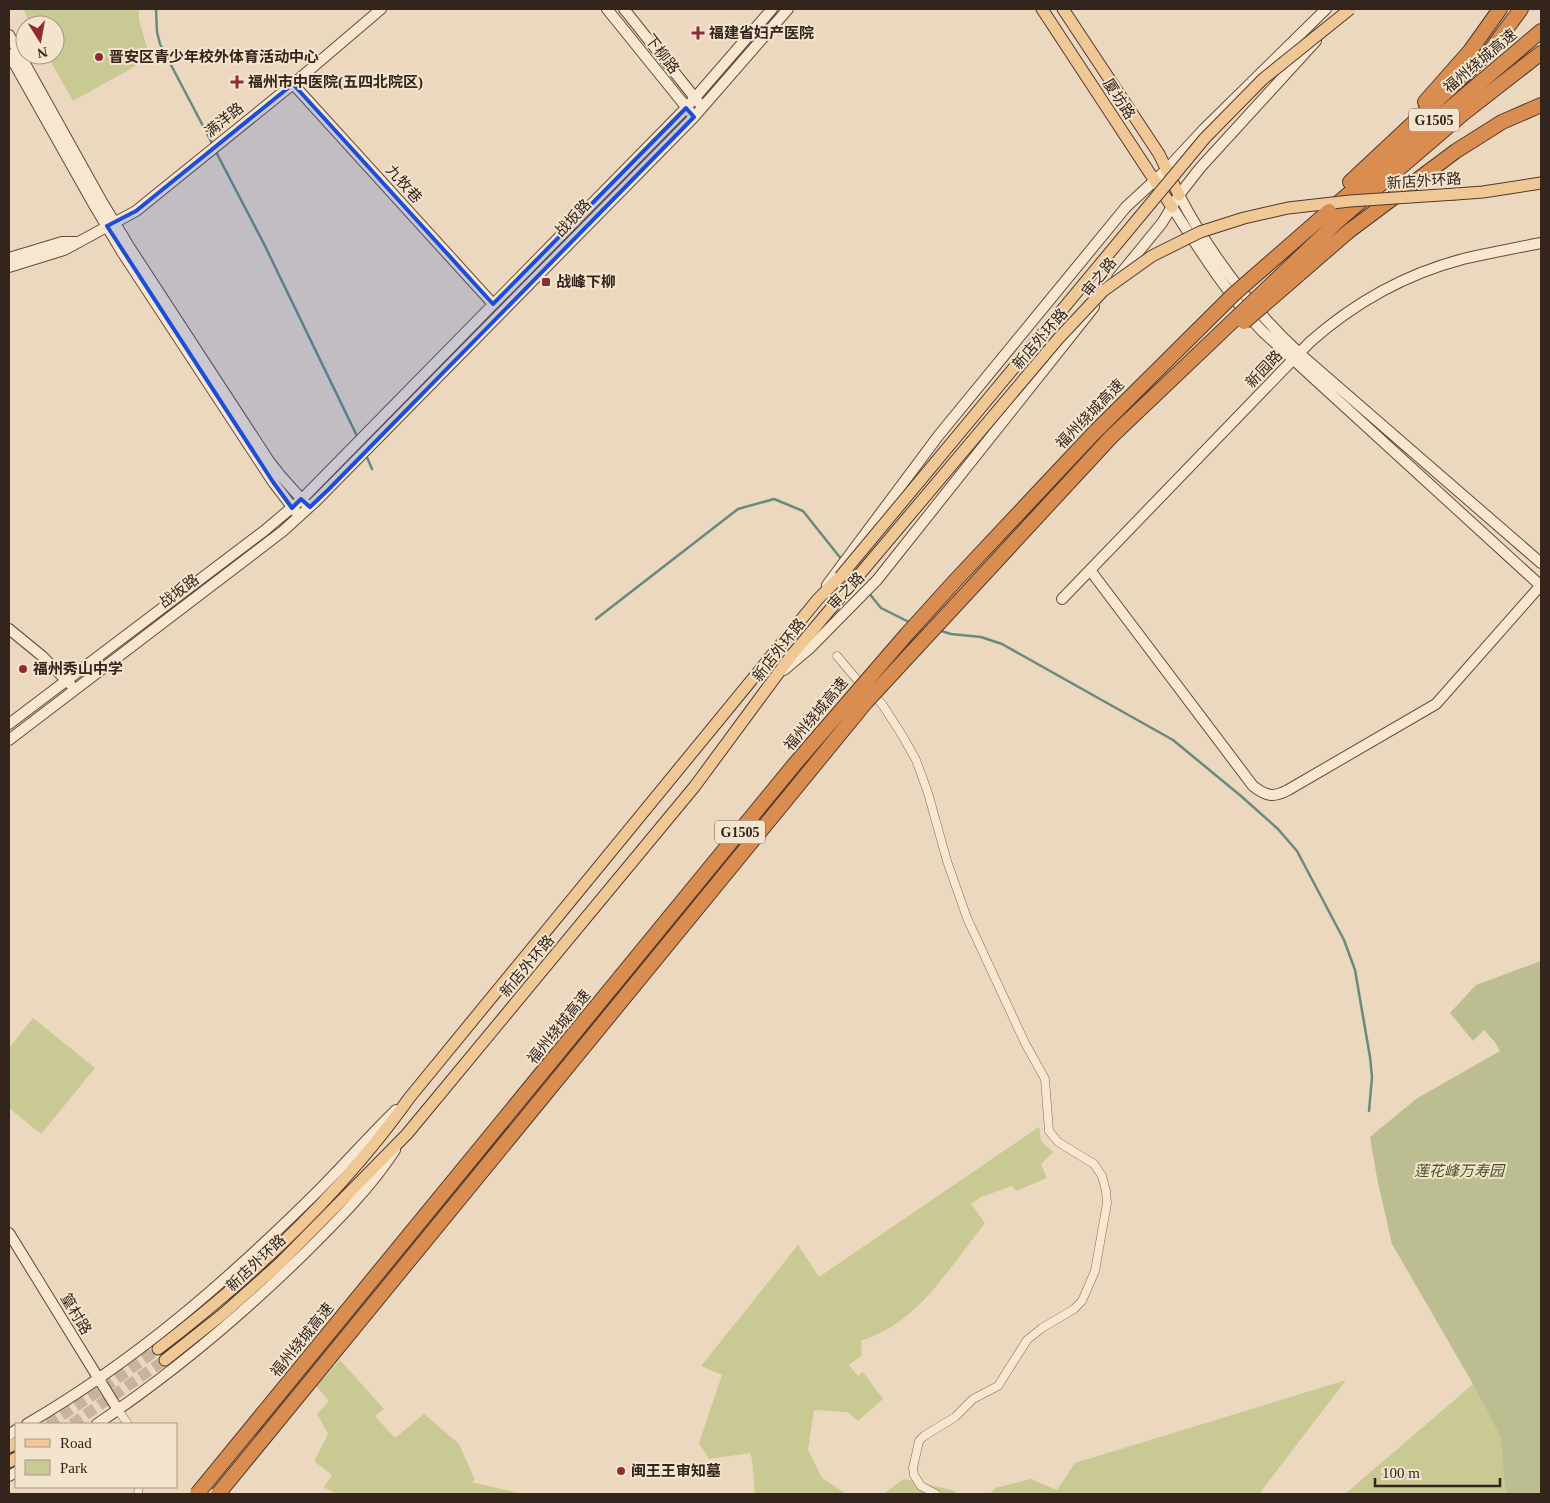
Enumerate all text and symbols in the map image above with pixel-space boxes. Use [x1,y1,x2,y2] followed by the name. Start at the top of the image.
[15,15,65,65] north arrow
[709,24,814,41] place label: 福建省妇产医院
[1440,25,1520,96] street label: 福州绕城高速
[691,26,705,40] marker: 福建省妇产医院
[642,31,682,77] street label: 下柳路
[36,44,49,61] text: N
[109,48,319,65] place label: 晋安区青少年校外体育活动中心
[93,51,105,63] marker: 晋安区青少年校外体育活动中心
[248,73,423,91] place label: 福州市中医院(五四北院区)
[230,75,244,89] marker: 福州市中医院(五四北院区)
[1100,75,1139,122] street label: 厦坊路
[201,100,247,140] street label: 满洋路
[1409,108,1459,132] road number: G1505
[383,161,426,206] street label: 九牧巷
[1386,170,1462,192] street label: 新店外环路
[552,196,594,240] street label: 战坂路
[1079,254,1119,300] street label: 审之路
[556,273,616,290] place label: 战峰下柳
[540,276,552,288] marker: 战峰下柳
[1009,305,1071,373] street label: 新店外环路
[1243,347,1285,391] street label: 新园路
[1052,375,1127,452] street label: 福州绕城高速
[825,569,867,613] street label: 审之路
[156,571,202,611] street label: 战坂路
[750,616,808,684] street label: 新店外环路
[33,660,123,677] place label: 福州秀山中学
[17,663,29,675] marker: 福州秀山中学
[780,674,851,754] street label: 福州绕城高速
[715,820,765,844] road number: G1505
[497,932,557,1000] street label: 新店外环路
[524,986,594,1067] street label: 福州绕城高速
[1414,1163,1506,1179] park label: 莲花峰万寿园
[223,1232,289,1294] street label: 新店外环路
[58,1290,95,1337] street label: 篁村路
[267,1299,337,1380] street label: 福州绕城高速
[15,1423,178,1488] legend
[60,1435,92,1451] text: Road
[1375,1456,1500,1488] scale bar
[60,1460,88,1476] text: Park
[631,1463,721,1479] place label: 闽王王审知墓
[615,1465,627,1477] marker: 闽王王审知墓
[1382,1465,1420,1481] text: 100 m

